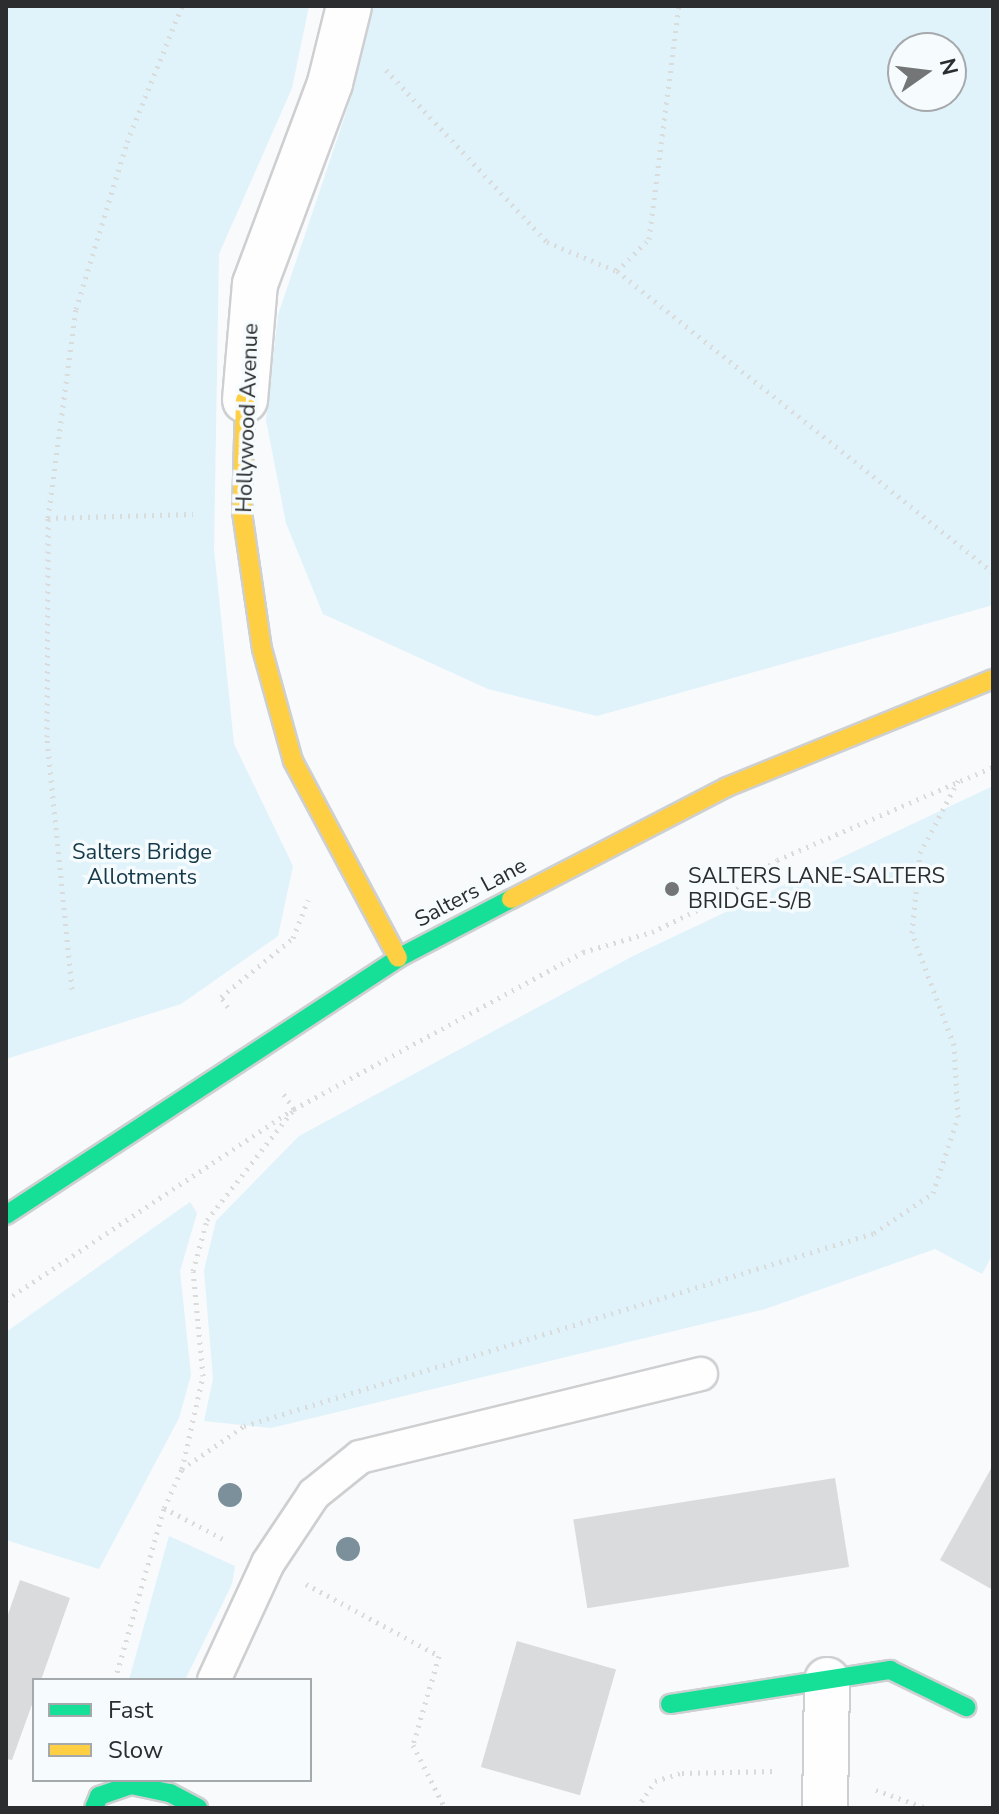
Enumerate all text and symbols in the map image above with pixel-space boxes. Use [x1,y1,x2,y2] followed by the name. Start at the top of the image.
[887,32,967,112] north arrow
[932,55,965,78] text: N
[231,323,265,513] street label: Hollywood Avenue
[72,839,212,890] park label: Salters Bridge Allotments
[411,853,531,933] street label: Salters Lane
[688,863,945,914] place label: SALTERS LANE-SALTERS BRIDGE-S/B
[663,880,681,898] marker: SALTERS LANE-SALTERS BRIDGE-S/B
[32,1678,312,1782] legend
[108,1694,153,1726] text: Fast
[108,1734,163,1766] text: Slow

